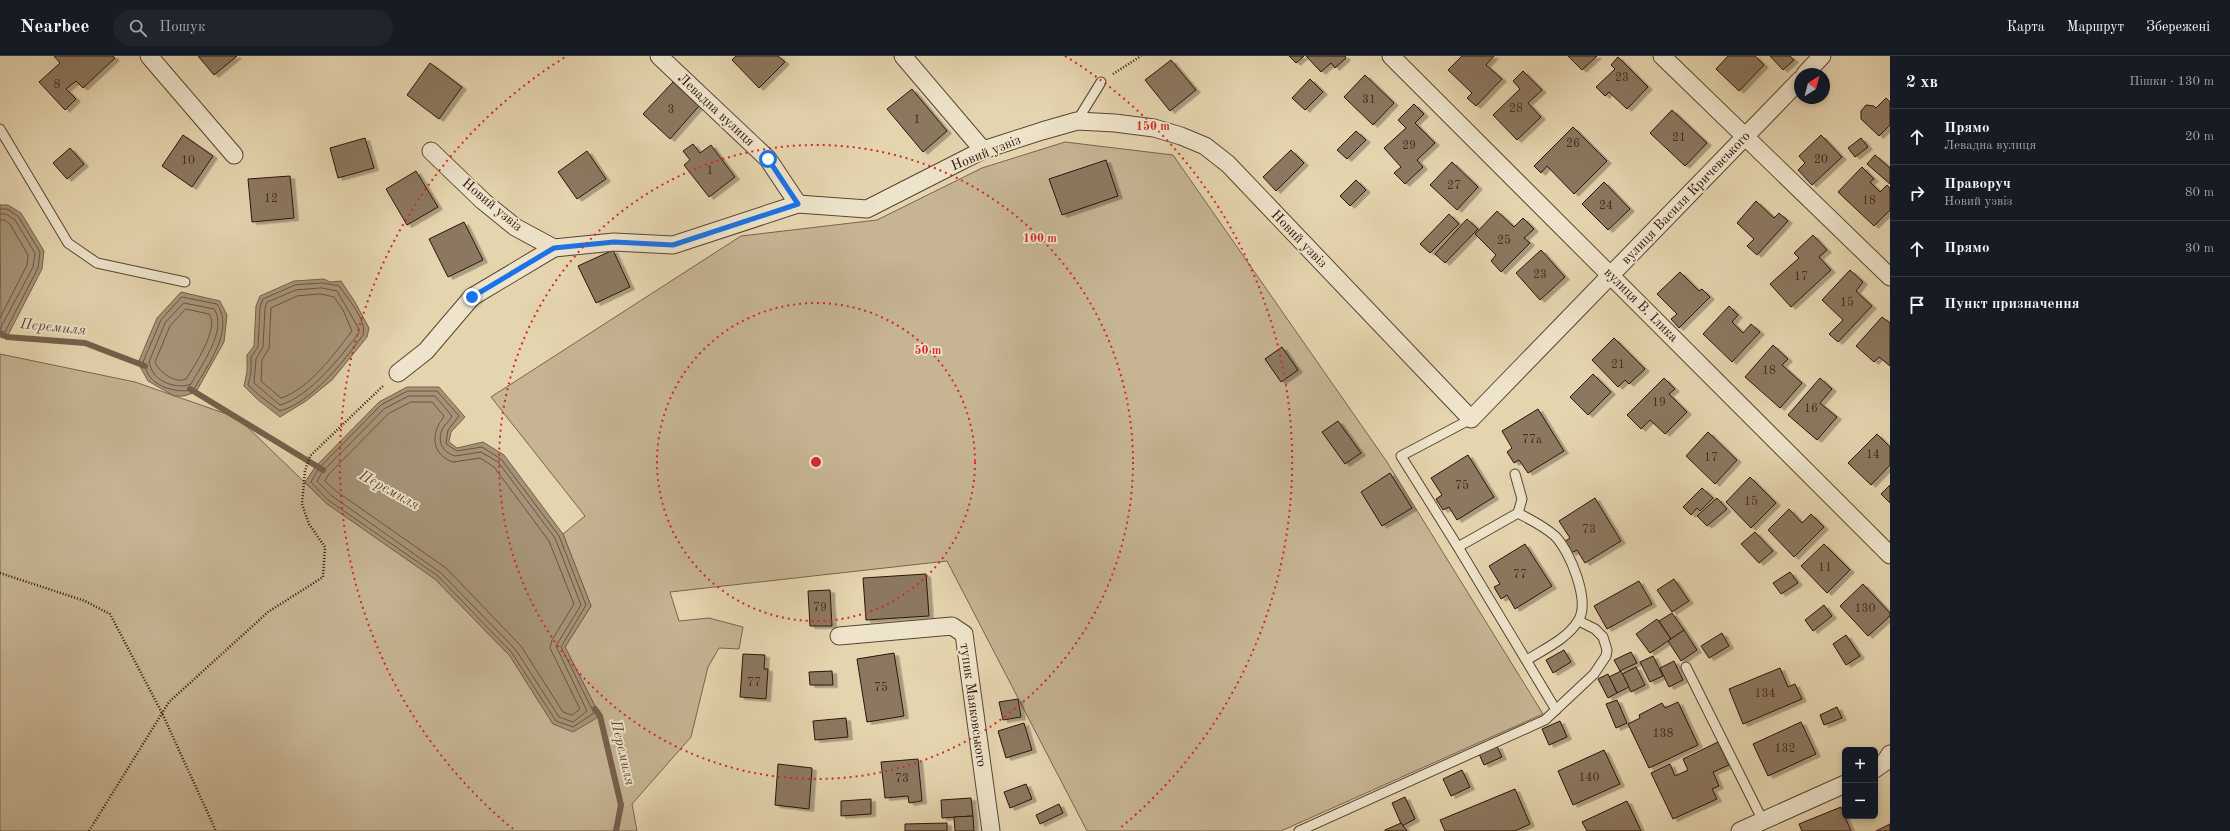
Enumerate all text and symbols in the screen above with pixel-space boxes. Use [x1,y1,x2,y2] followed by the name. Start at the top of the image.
[113,10,393,46] search box
[127,17,149,39] icon: search
[20,18,89,37] text: Nearbee
[159,20,206,35] text: Пошук
[2007,20,2045,34] text: Карта
[2067,20,2124,34] text: Маршрут
[2146,20,2210,34] text: Збережені
[1794,68,1830,104] north arrow
[675,71,757,149] street label: Левадна вулиця
[1615,72,1629,84] house number: 23
[1906,74,1938,91] text: 2 хв
[2129,75,2214,88] text: Пішки · 130 m
[54,79,61,91] house number: 8
[1362,94,1376,106] house number: 31
[1509,103,1523,115] house number: 28
[668,104,674,116] house number: 3
[914,114,920,126] house number: 1
[1136,120,1170,133] text: 150 m
[1944,121,1990,136] text: Прямо
[1906,126,1928,148] icon: ahead
[1619,129,1753,267] street label: вулиця Василя Кричевського
[2185,130,2214,143] text: 20 m
[1672,132,1686,144] house number: 21
[949,133,1023,173] street label: Новий узвіз
[1566,138,1580,150] house number: 26
[1944,139,2036,152] text: Левадна вулиця
[1402,140,1416,152] house number: 29
[759,150,777,168] route start
[1814,154,1828,166] house number: 20
[181,155,195,167] house number: 10
[707,165,713,177] house number: 1
[459,176,525,234] street label: Новий узвіз
[1944,177,2011,192] text: Праворуч
[1447,180,1461,192] house number: 27
[1906,182,1928,204] icon: right
[2185,186,2214,199] text: 80 m
[264,193,278,205] house number: 12
[1862,195,1876,207] house number: 18
[1944,195,2012,208] text: Новий узвіз
[1599,200,1613,212] house number: 24
[1268,208,1330,270] street label: Новий узвіз
[1023,233,1057,245] text: 100 m
[1497,234,1511,247] house number: 25
[1906,238,1928,260] icon: ahead
[1944,241,1990,256] text: Прямо
[2185,242,2214,255] text: 30 m
[1601,265,1681,345] street label: вулиця В. Ілика
[1533,269,1547,281] house number: 23
[1794,271,1808,283] house number: 17
[463,288,481,306] route end
[1906,294,1928,316] icon: arrive
[1840,296,1854,309] house number: 15
[1944,297,2080,312] text: Пункт призначення
[18,317,87,339] water label: Перемиля
[915,344,942,357] text: 50 m
[1611,359,1625,371] house number: 21
[1762,365,1776,377] house number: 18
[1652,397,1666,409] house number: 19
[1804,403,1818,415] house number: 16
[1522,434,1542,446] house number: 77а
[1866,449,1880,461] house number: 14
[1704,452,1718,464] house number: 17
[809,455,823,469] centre of rings
[355,468,422,514] water label: Перемиля
[1455,479,1469,492] house number: 75
[1744,495,1758,508] house number: 15
[1582,524,1596,536] house number: 73
[1818,562,1832,574] house number: 11
[1513,569,1527,581] house number: 77
[813,602,827,614] house number: 79
[1855,603,1875,615] house number: 130
[957,642,989,768] street label: тупик Маяковського
[747,677,761,689] house number: 77
[874,681,888,694] house number: 75
[1755,688,1775,700] house number: 134
[607,718,637,787] water label: Перемиля
[1653,728,1673,740] house number: 138
[1775,743,1795,755] house number: 132
[1842,747,1878,819] map controls
[1842,747,1878,783] button: +
[1579,772,1599,784] house number: 140
[895,773,909,785] house number: 73
[1842,783,1878,819] button: −

